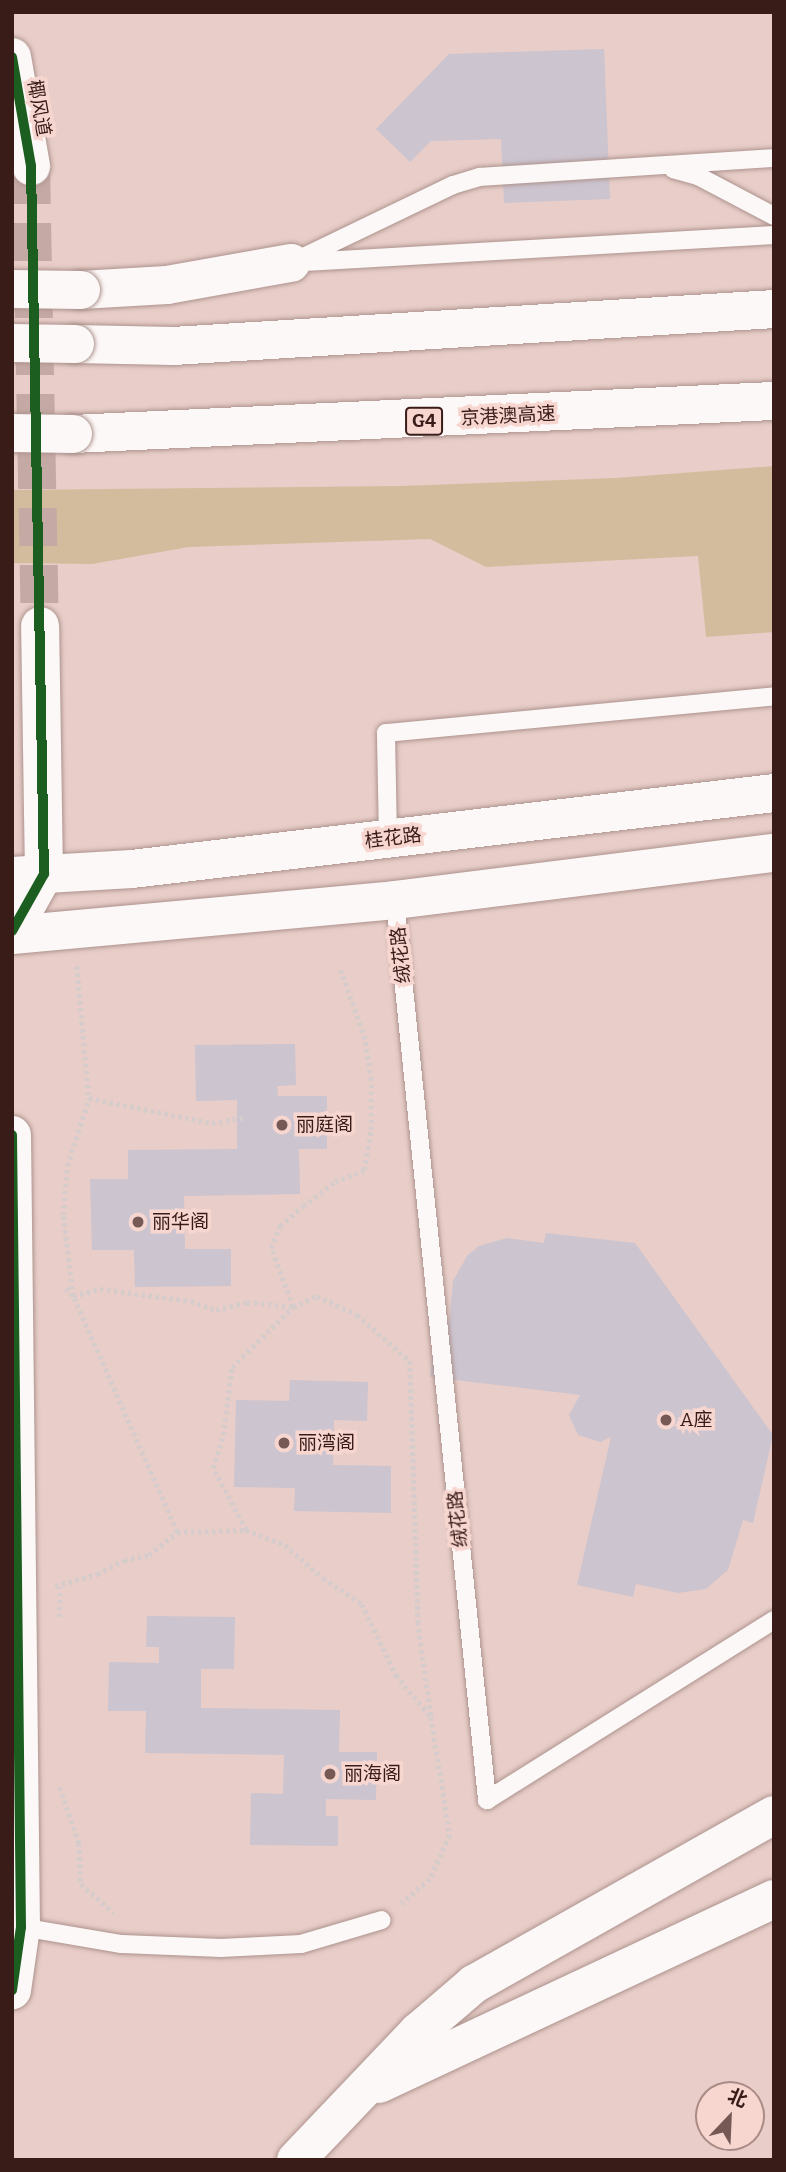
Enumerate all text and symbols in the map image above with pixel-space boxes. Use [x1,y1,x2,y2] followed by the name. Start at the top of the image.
[23,78,55,138] street label: 椰风道
[460,402,556,430] street label: 京港澳高速
[405,407,443,436] road number: G4
[363,823,423,853] street label: 桂花路
[387,925,415,985] street label: 绒花路
[296,1114,353,1136] place label: 丽庭阁
[274,1117,290,1133] marker: 丽庭阁
[152,1211,209,1233] place label: 丽华阁
[130,1214,146,1230] marker: 丽华阁
[680,1409,712,1431] place label: A座
[658,1412,674,1428] marker: A座
[298,1432,355,1454] place label: 丽湾阁
[276,1435,292,1451] marker: 丽湾阁
[444,1489,472,1549] street label: 绒花路
[344,1763,401,1785] place label: 丽海阁
[322,1766,338,1782] marker: 丽海阁
[695,2081,765,2151] north arrow
[724,2084,751,2112] text: 北

